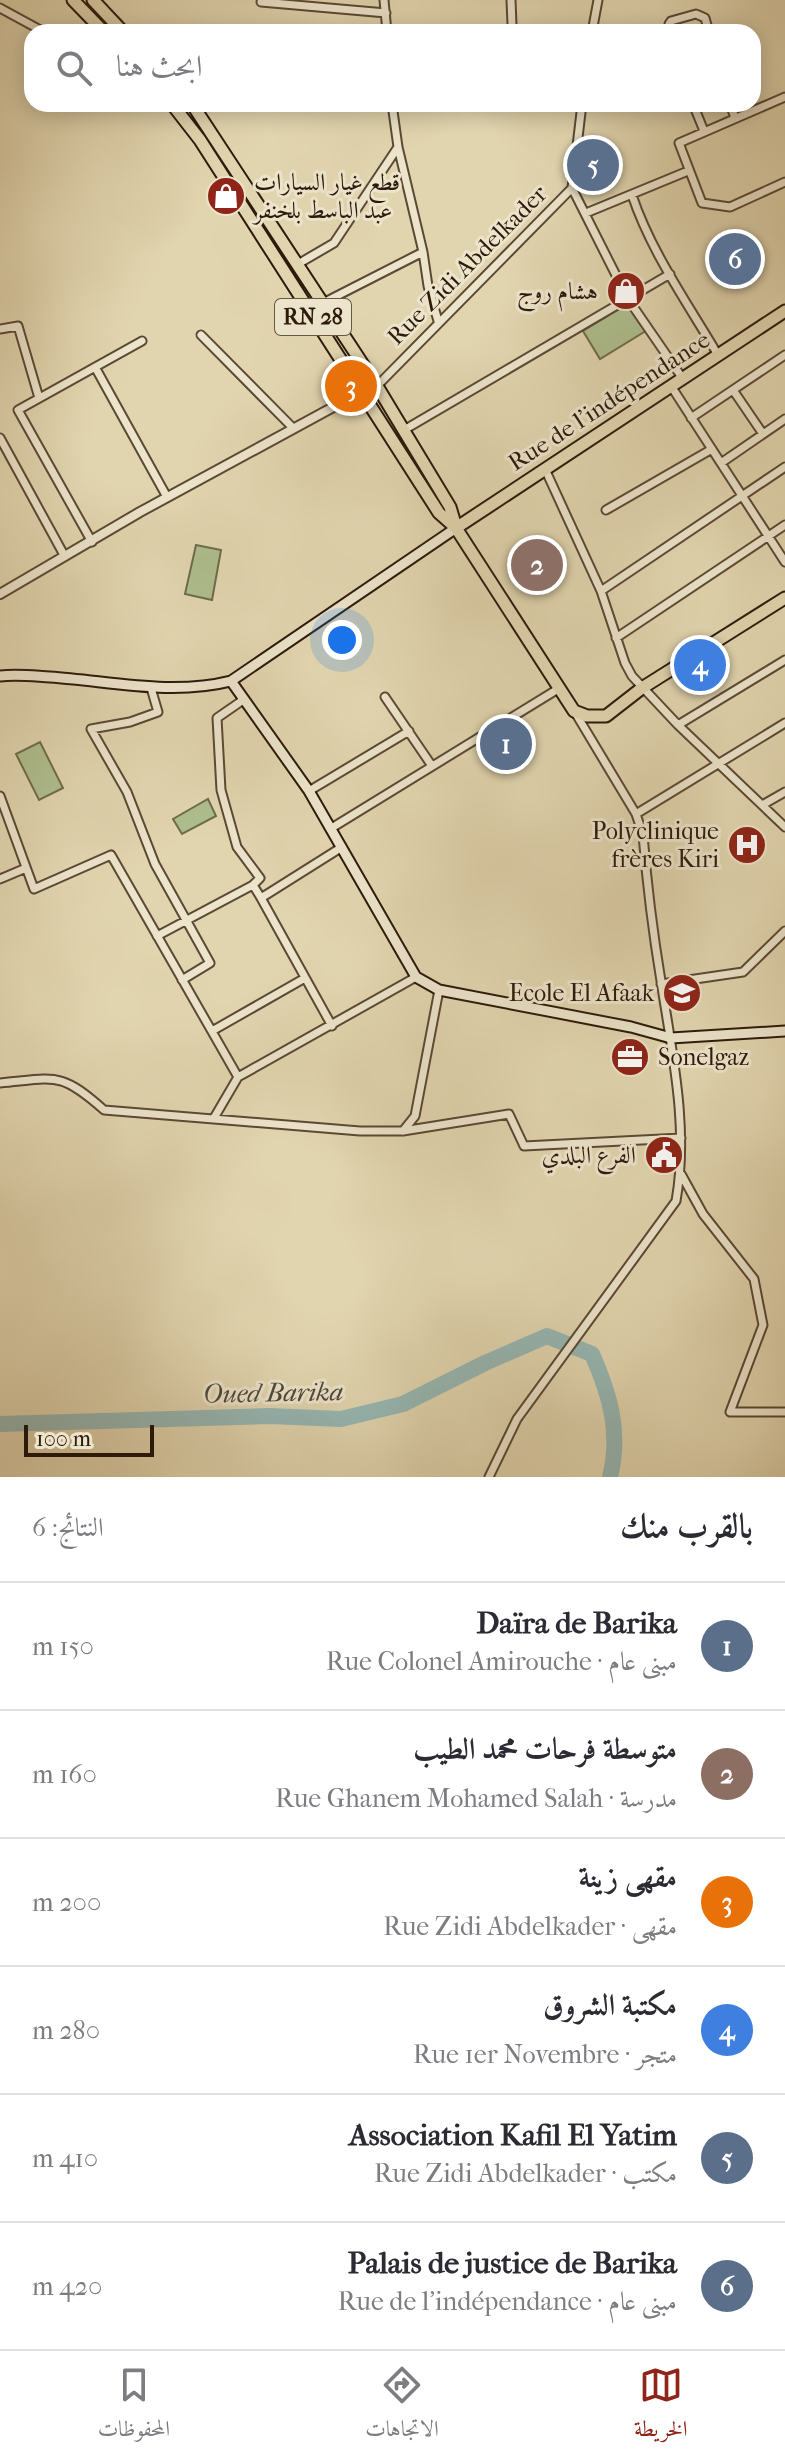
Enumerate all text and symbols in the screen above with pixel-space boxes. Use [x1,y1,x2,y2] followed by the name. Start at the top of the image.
[24,24,761,112] search box
[52,46,96,90] icon: search
[116,49,202,84] text: ابحث هنا
[567,135,619,195] pin: 5
[251,168,400,225] place label: قطع غيار السيارات عبد الباسط بلخنفر
[205,175,247,217] shop icon: قطع غيار السيارات عبد الباسط بلخنفر
[381,179,553,351] street label: Rue Zidi Abdelkader
[709,229,761,289] pin: 6
[605,270,647,312] shop icon: هشام روج
[517,277,598,312] place label: هشام روج
[275,299,351,335] road number: RN 28
[503,325,715,477] street label: Rue de l'indépendance
[325,356,377,416] pin: 3
[511,535,563,595] pin: 2
[322,620,362,660] your location
[674,635,726,695] pin: 4
[480,714,532,774] pin: 1
[592,817,719,873] place label: Polyclinique frères Kiri
[726,824,768,866] hospital icon: Polyclinique frères Kiri
[661,972,703,1014] school or university icon: Ecole El Afaak
[509,979,655,1007] place label: Ecole El Afaak
[609,1036,651,1078] office icon: Sonelgaz
[658,1043,749,1071] place label: Sonelgaz
[643,1134,685,1176] public building icon: الفرع البلدي
[541,1141,636,1175] place label: الفرع البلدي
[203,1376,343,1410] water label: Oued Barika
[24,1421,154,1457] scale bar
[36,1426,91,1452] text: 100 m
[620,1506,753,1546] text: بالقرب منك
[32,1512,104,1543] text: النتائج: 6
[476,1606,677,1641] text: Daïra de Barika
[32,1631,94,1662] text: 150 m
[722,1631,732,1662] text: 1
[326,1646,677,1677] text: مبنى عام · Rue Colonel Amirouche
[413,1732,677,1767] text: متوسطة فرحات محمد الطيب
[32,1759,97,1790] text: 160 m
[720,1759,734,1790] text: 2
[275,1783,677,1814] text: مدرسة · Rue Ghanem Mohamed Salah
[579,1860,677,1895] text: مقهى زينة
[32,1887,101,1918] text: 200 m
[722,1887,732,1918] text: 3
[383,1911,677,1942] text: مقهى · Rue Zidi Abdelkader
[543,1988,677,2023] text: مكتبة الشروق
[32,2015,100,2046] text: 280 m
[719,2015,735,2046] text: 4
[413,2039,677,2070] text: متجر · Rue 1er Novembre
[349,2118,677,2153] text: Association Kafil El Yatim
[32,2143,98,2174] text: 410 m
[721,2143,733,2174] text: 5
[374,2158,677,2189] text: مكتب · Rue Zidi Abdelkader
[348,2246,677,2281] text: Palais de justice de Barika
[32,2271,102,2302] text: 420 m
[720,2271,734,2302] text: 6
[338,2286,677,2317] text: مبنى عام · Rue de l'indépendance
[98,2363,170,2450] tab: المحفوظات
[365,2363,439,2450] tab: الاتجاهات
[634,2363,687,2450] tab: الخريطة

